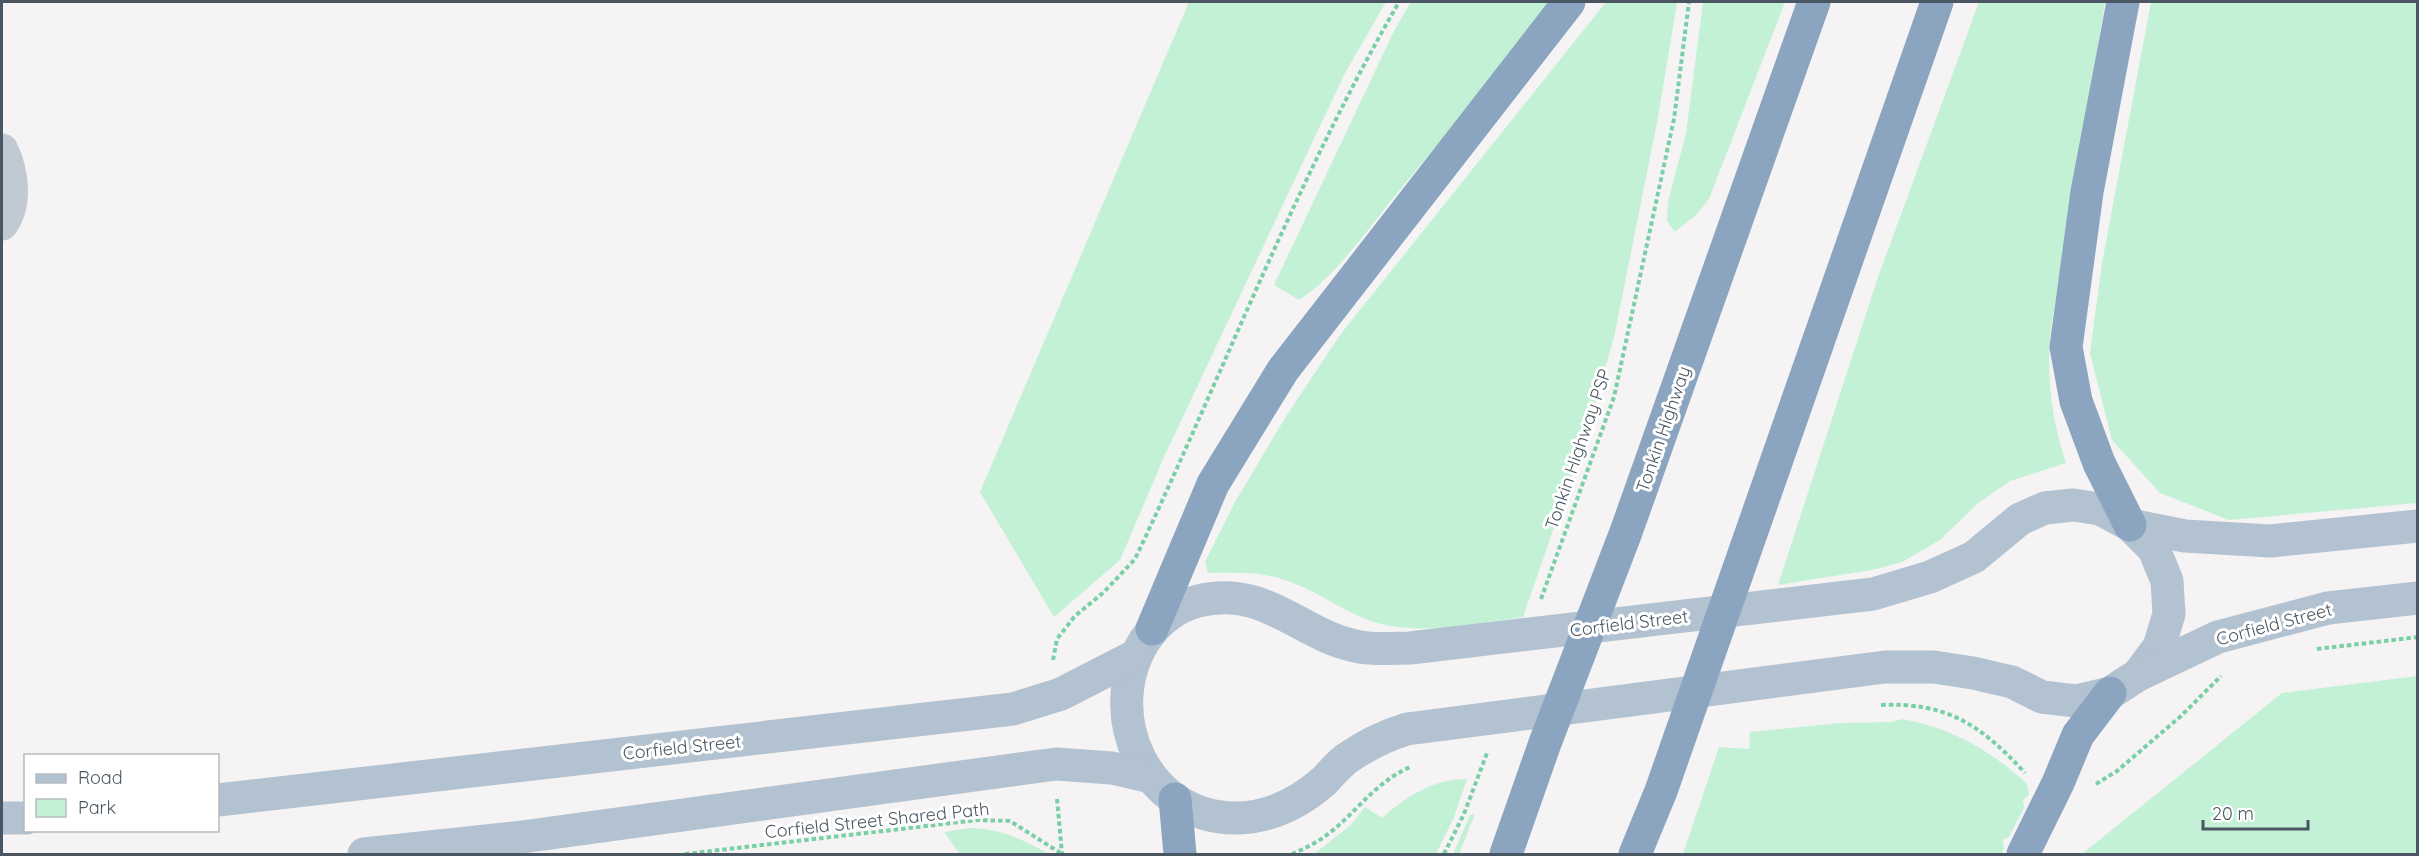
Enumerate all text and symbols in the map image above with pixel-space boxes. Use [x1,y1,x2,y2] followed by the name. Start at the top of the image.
[1631,363,1695,495] street label: Tonkin Highway
[1540,366,1616,532] street label: Tonkin Highway PSP
[2214,597,2334,651] street label: Corfield Street
[1569,604,1689,642] street label: Corfield Street
[622,729,742,765] street label: Corfield Street
[24,754,219,832] legend
[78,766,123,789] text: Road
[2203,793,2308,831] scale bar
[78,796,116,819] text: Park
[764,797,990,843] street label: Corfield Street Shared Path
[2212,802,2254,825] text: 20 m

